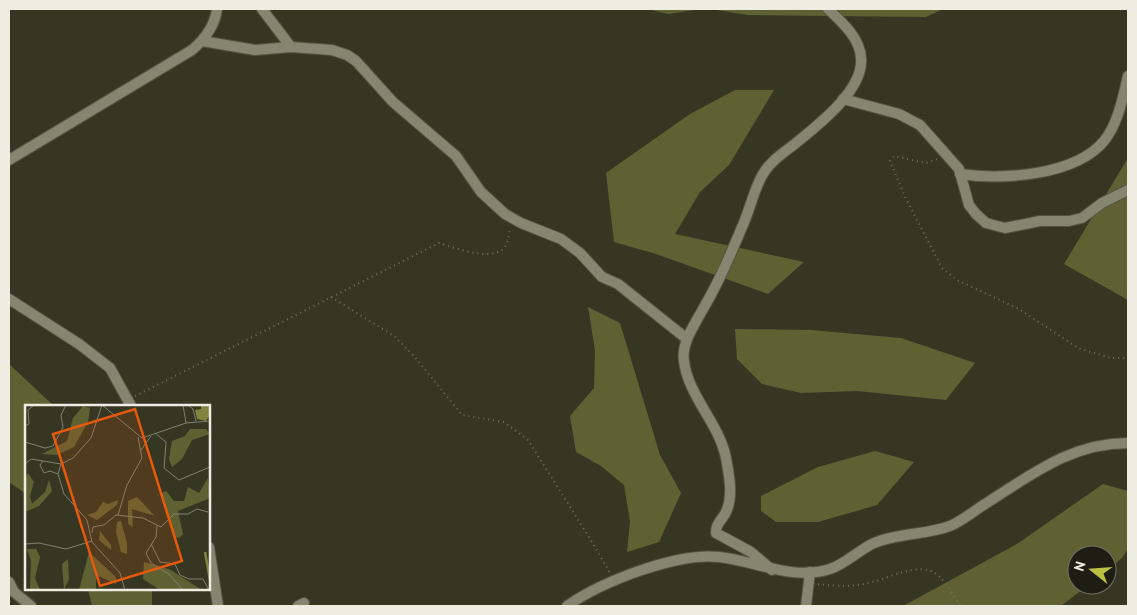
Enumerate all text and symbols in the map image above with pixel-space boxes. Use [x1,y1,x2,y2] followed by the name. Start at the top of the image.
[25,405,210,590] inset map
[1067,545,1117,595] north arrow
[1070,559,1090,573] text: N

